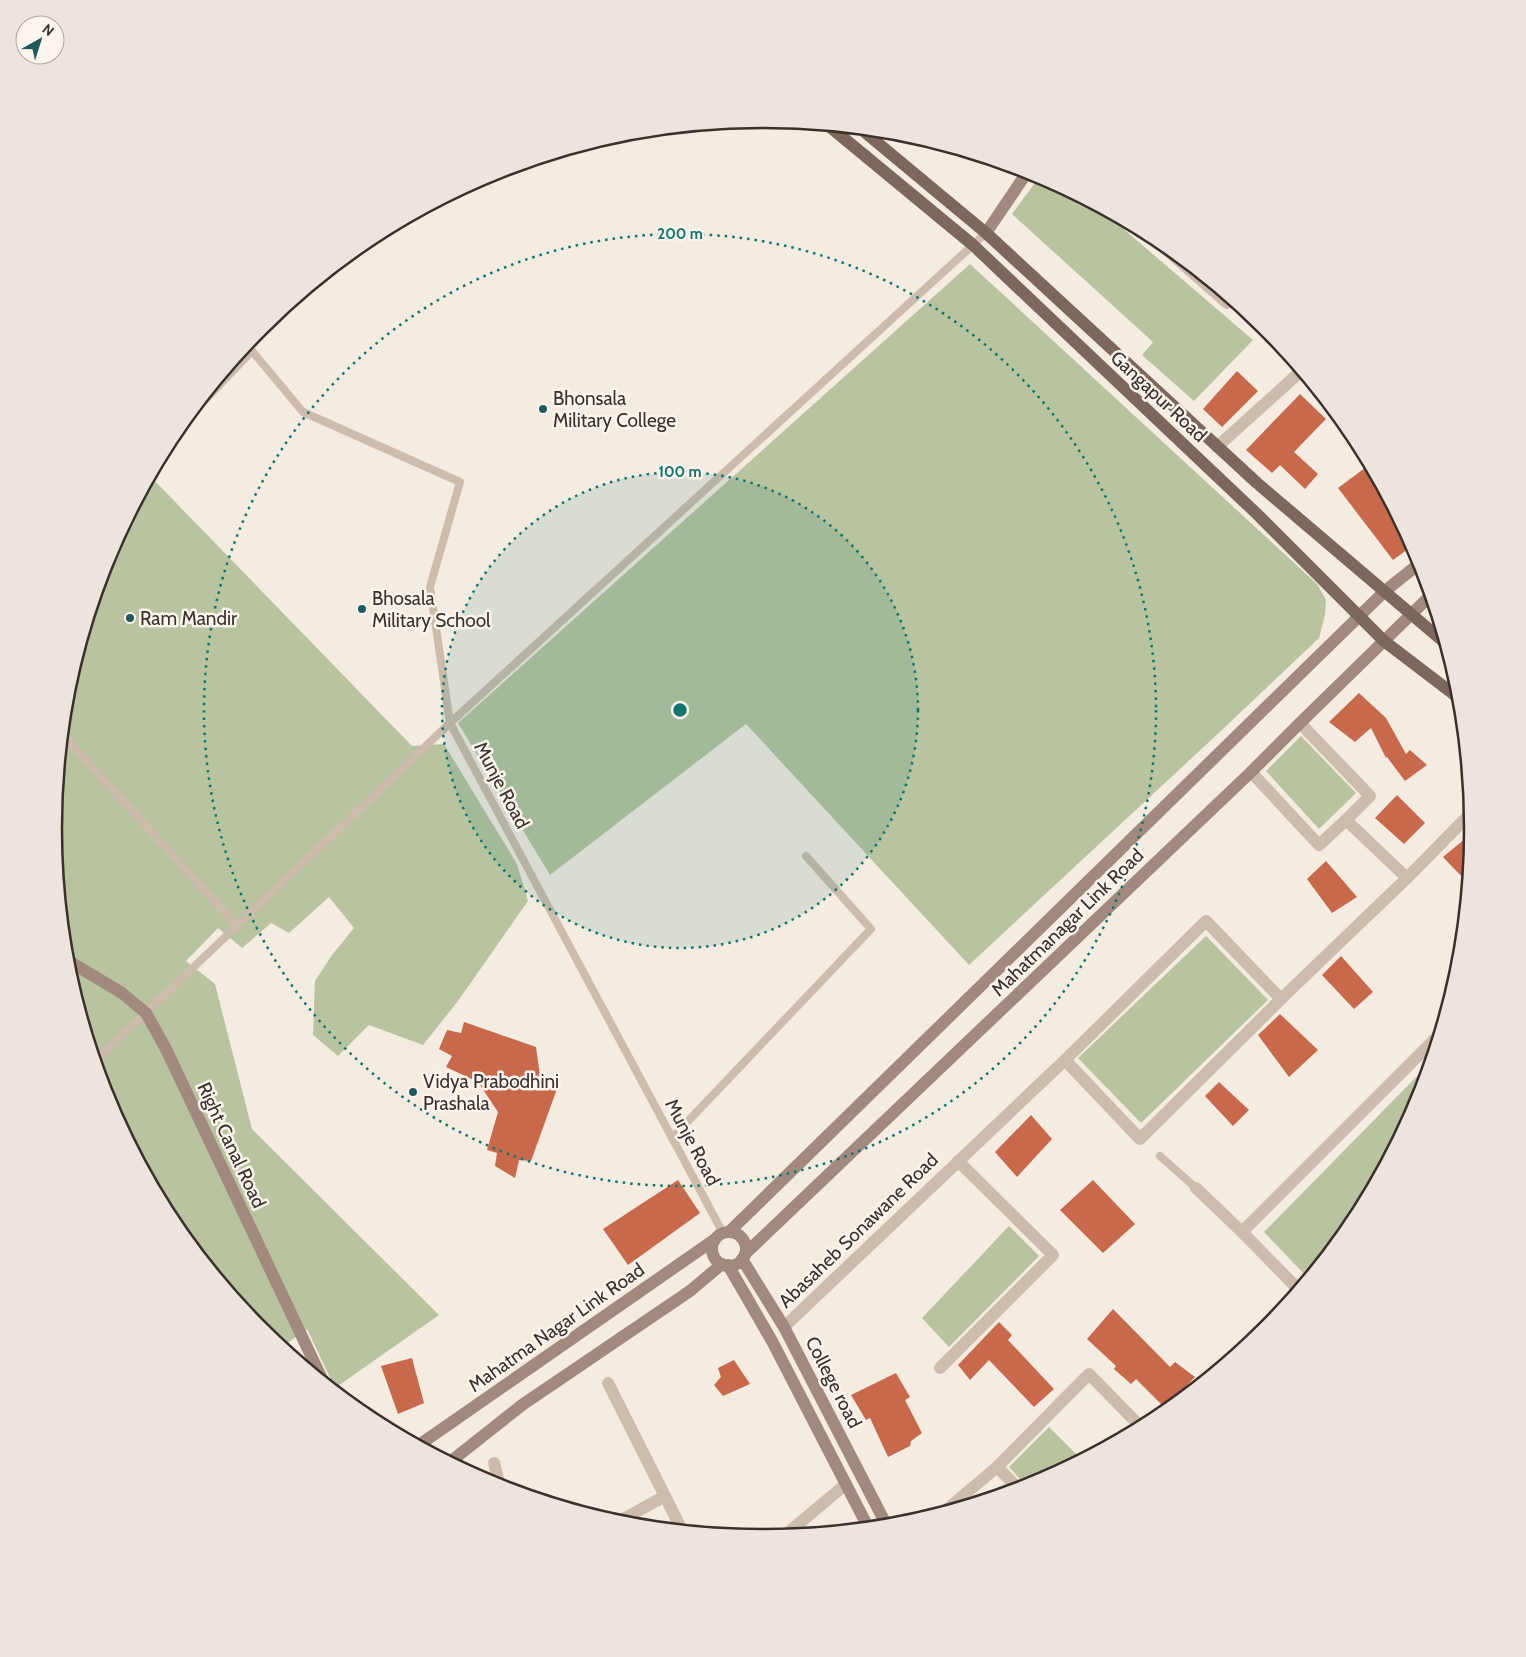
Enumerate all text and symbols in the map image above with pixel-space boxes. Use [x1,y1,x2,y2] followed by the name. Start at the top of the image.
[15,15,65,65] north arrow
[39,20,58,40] text: N
[657,225,703,243] text: 200 m
[1106,346,1212,447] street label: Gangapur Road
[553,387,676,432] place label: Bhonsala Military College
[537,403,549,415] marker: Bhonsala Military College
[658,463,702,481] text: 100 m
[372,587,491,632] place label: Bhosala Military School
[356,603,368,615] marker: Bhosala Military School
[140,607,237,630] place label: Ram Mandir
[124,612,136,624] marker: Ram Mandir
[671,701,689,719] centre of rings
[469,738,534,833] street label: Munje Road
[986,844,1148,1001] street label: Mahatmanagar Link Road
[423,1070,559,1115] place label: Vidya Prabodhini Prashala
[192,1079,271,1212] street label: Right Canal Road
[407,1086,419,1098] marker: Vidya Prabodhini Prashala
[660,1095,725,1190] street label: Munje Road
[774,1148,943,1313] street label: Abasaheb Sonawane Road
[464,1258,649,1397] street label: Mahatma Nagar Link Road
[801,1333,866,1432] street label: College road

